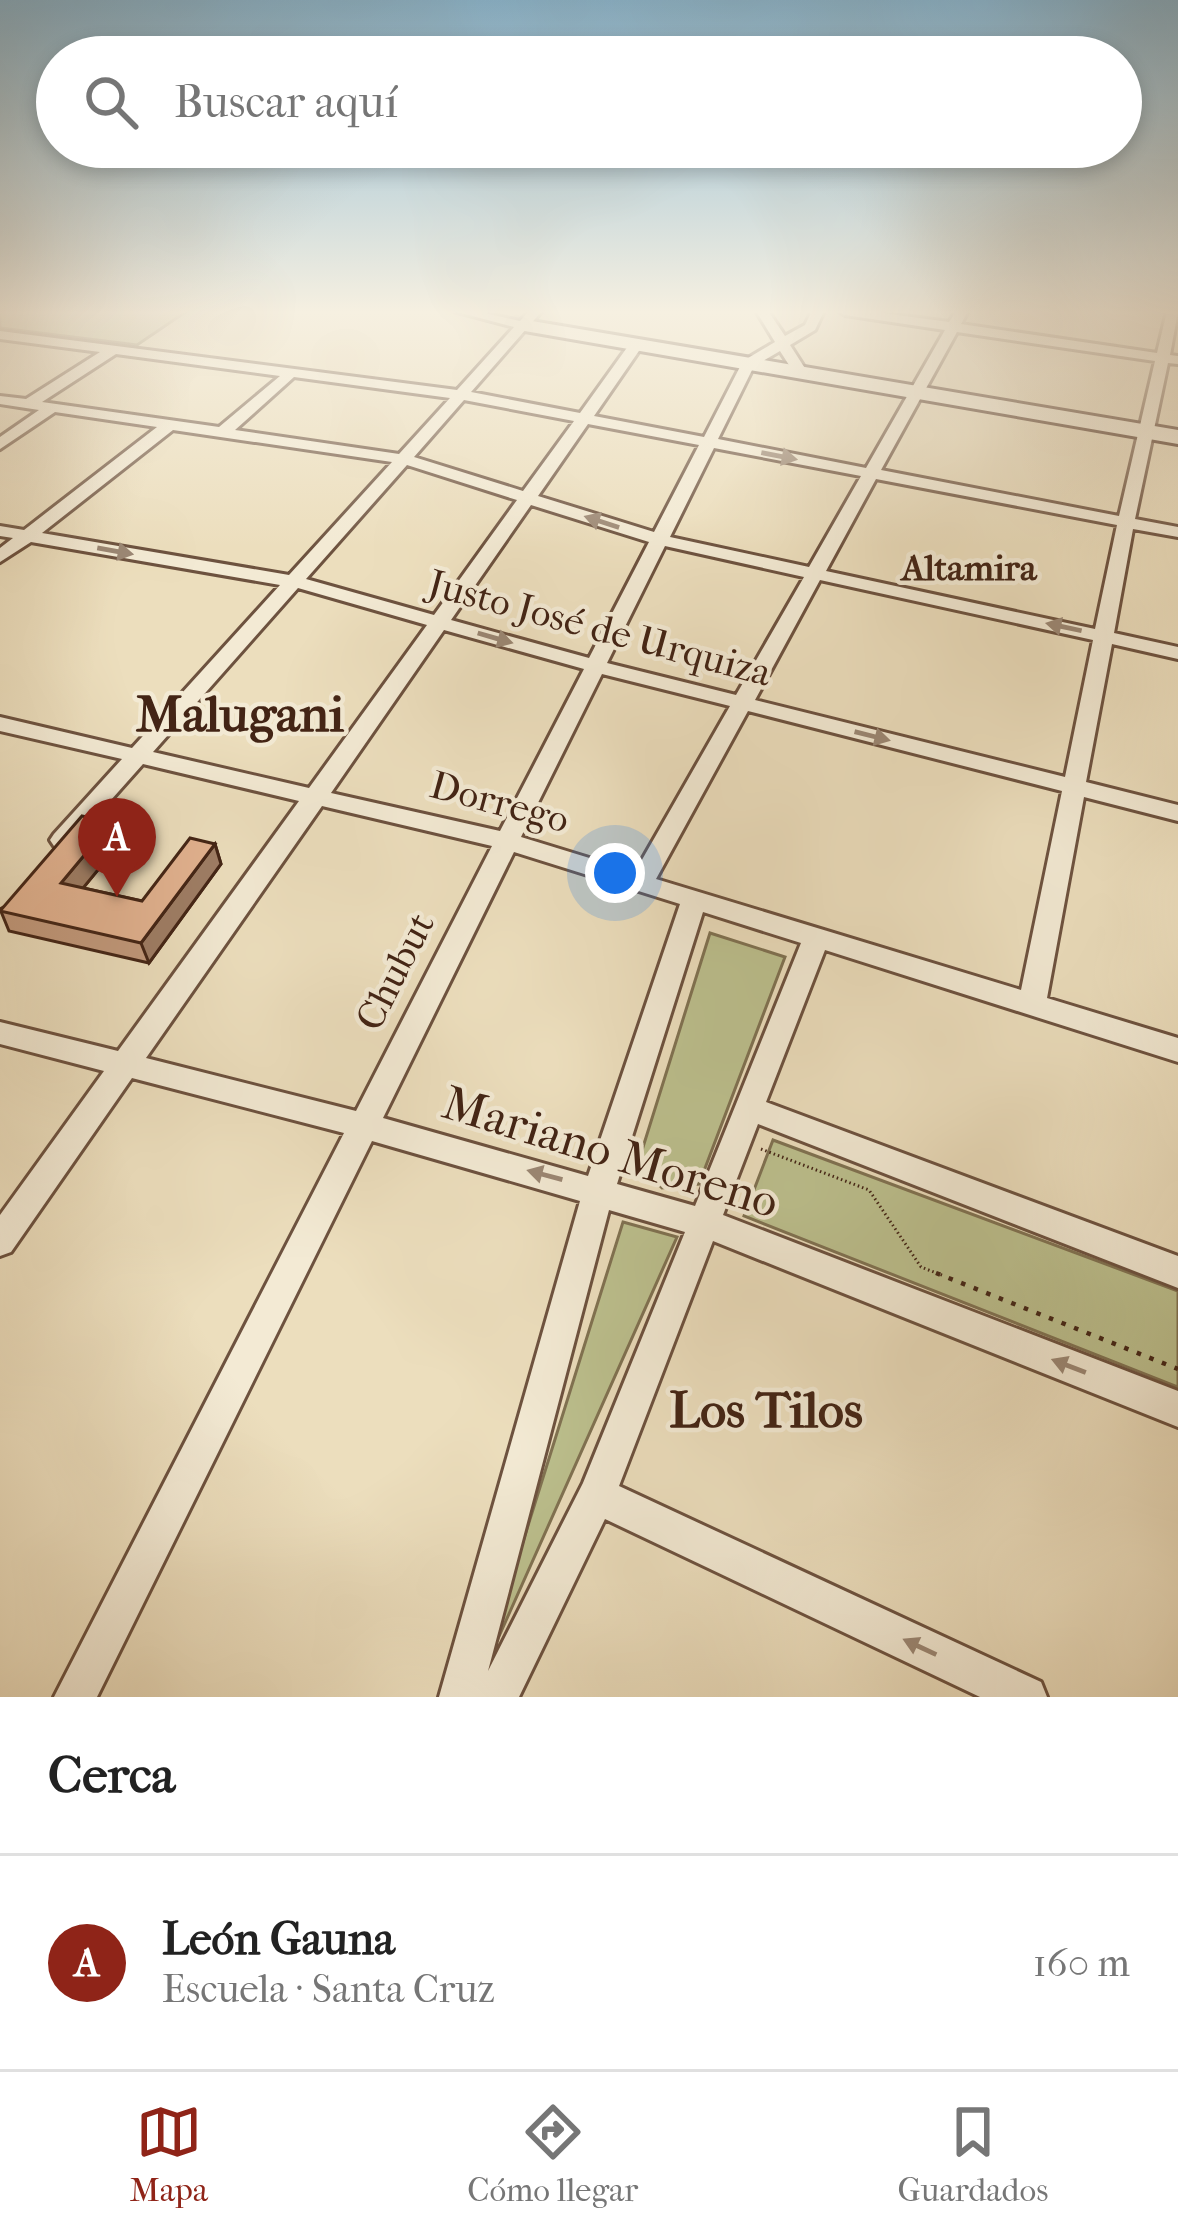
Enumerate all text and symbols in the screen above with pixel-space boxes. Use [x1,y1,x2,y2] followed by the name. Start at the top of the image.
[36,36,1142,168] search box
[78,69,144,135] icon: search
[174,76,398,129] text: Buscar aquí
[761,447,799,466] one-way arrow
[583,512,620,530] one-way arrow
[97,542,135,560] one-way arrow
[899,547,1038,589] district label: Altamira
[420,559,777,696] street label: Justo José de Urquiza
[1044,617,1082,636] one-way arrow
[477,630,514,648] one-way arrow
[136,684,345,744] district label: Malugani
[854,727,891,746] one-way arrow
[425,761,574,843] street label: Dorrego
[78,798,156,897] pin: A
[585,843,645,903] your location
[346,905,444,1038] street label: Chubut
[436,1074,785,1230] street label: Mariano Moreno
[526,1165,563,1184] one-way arrow
[1051,1356,1087,1375] one-way arrow
[669,1380,863,1440] district label: Los Tilos
[902,1637,937,1657] one-way arrow
[48,1745,175,1805] text: Cerca
[162,1913,395,1966] text: León Gauna
[74,1940,100,1986] text: A
[1033,1940,1130,1986] text: 160 m
[162,1966,495,2012] text: Escuela · Santa Cruz
[130,2099,208,2210] tab: Mapa
[467,2099,638,2210] tab: Cómo llegar
[897,2099,1048,2210] tab: Guardados

